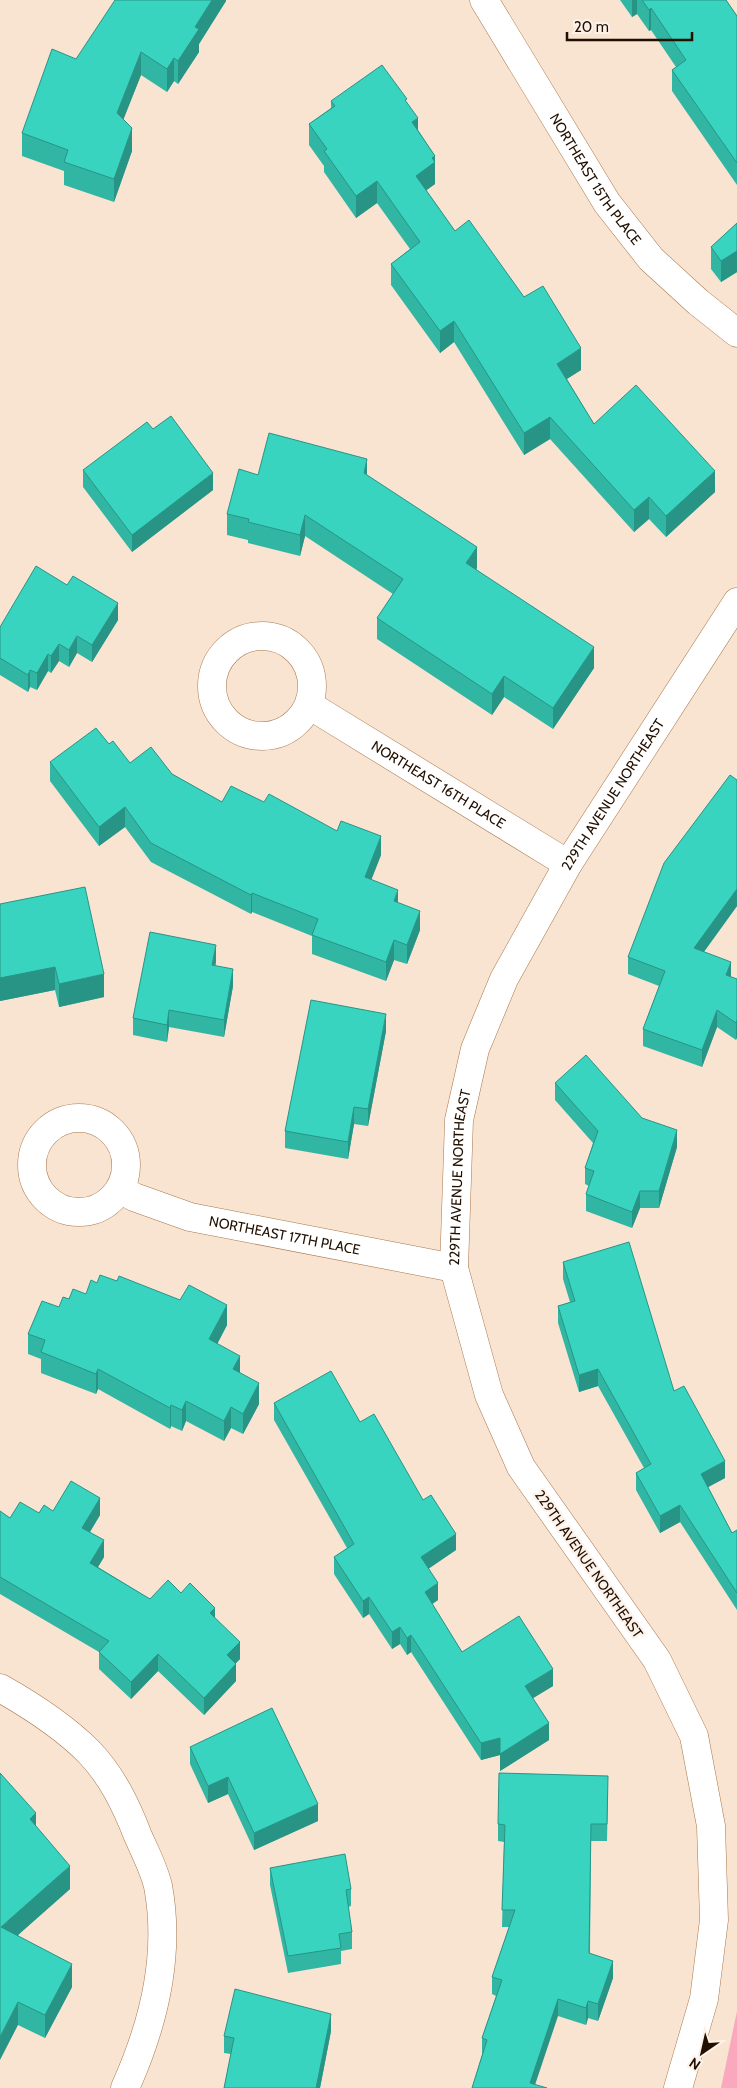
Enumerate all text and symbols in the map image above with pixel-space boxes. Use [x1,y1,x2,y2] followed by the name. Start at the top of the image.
[567,10,692,42] scale bar
[574,18,609,36] text: 20 m
[546,110,646,249] street label: NORTHEAST 15TH PLACE
[557,715,669,873] street label: 229TH AVENUE NORTHEAST
[368,737,509,833] street label: NORTHEAST 16TH PLACE
[445,1087,475,1266] street label: 229TH AVENUE NORTHEAST
[207,1212,362,1259] street label: NORTHEAST 17TH PLACE
[531,1487,647,1642] street label: 229TH AVENUE NORTHEAST
[677,2028,727,2078] north arrow
[686,2054,704,2074] text: N

